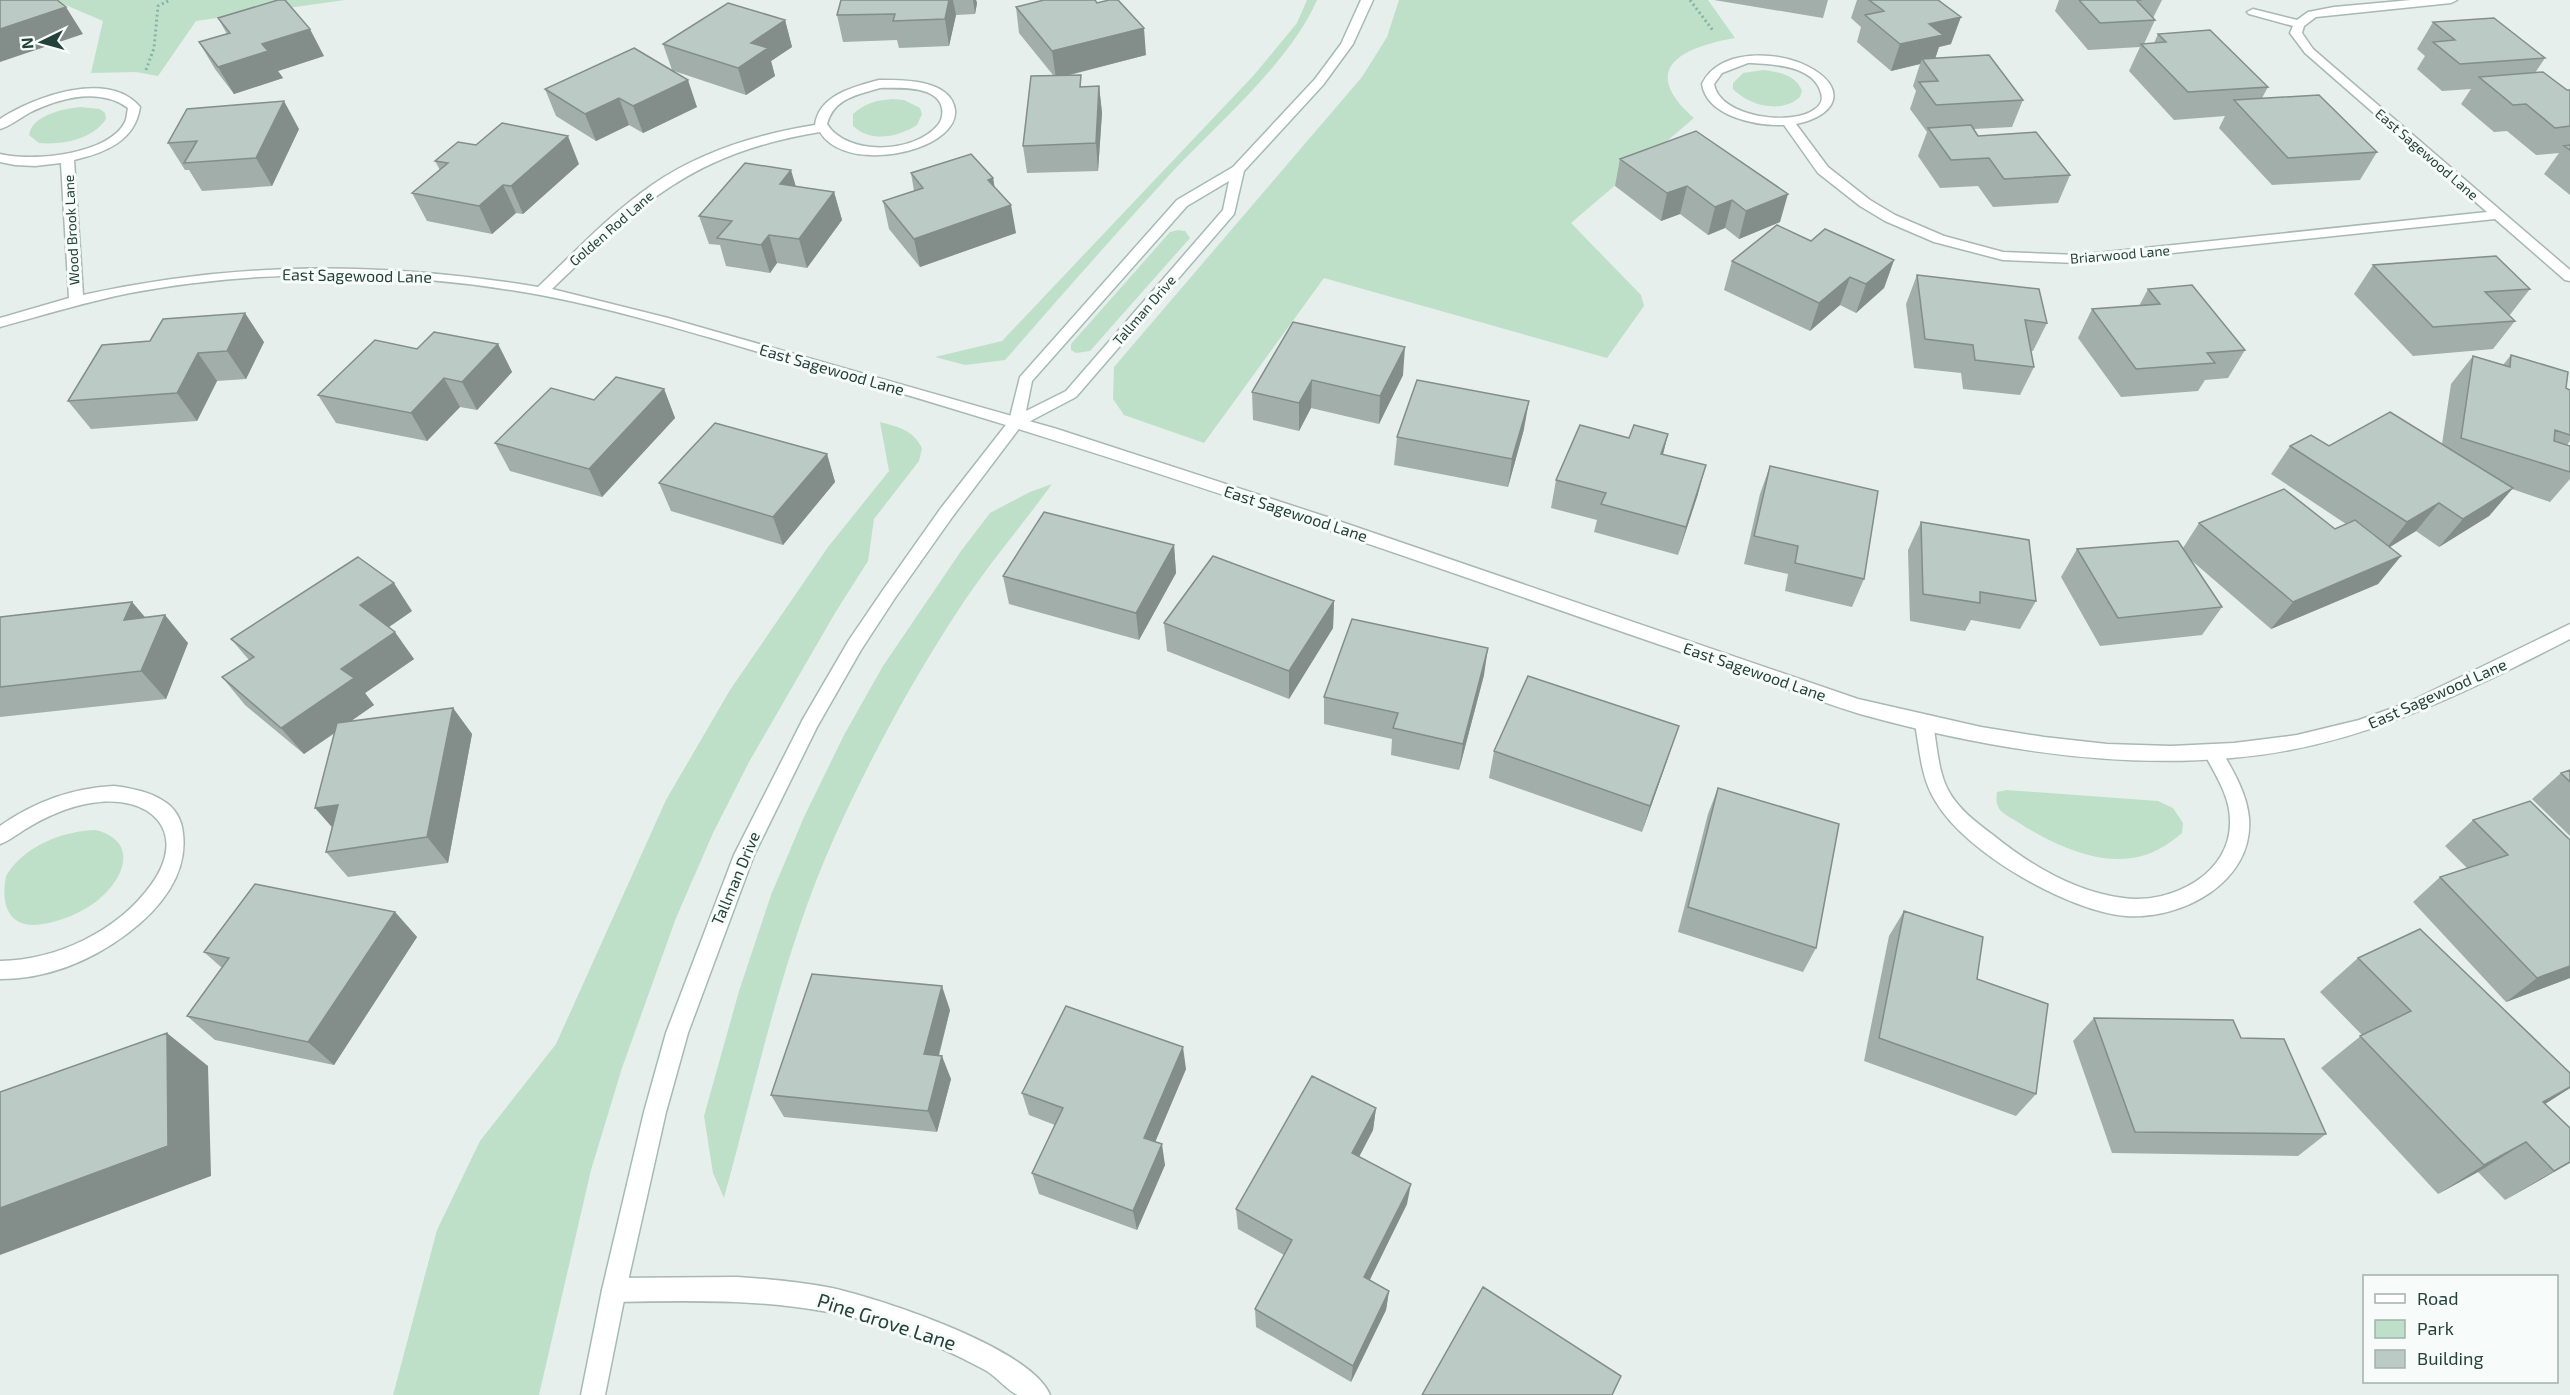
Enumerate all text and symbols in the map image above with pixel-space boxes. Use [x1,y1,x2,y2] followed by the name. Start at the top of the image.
[12,12,72,72] north arrow
[17,37,37,50] text: N
[2372,105,2482,203] street label: East Sagewood Lane
[60,174,82,286] street label: Wood Brook Lane
[565,187,657,269] street label: Golden Rod Lane
[2069,241,2171,267] street label: Briarwood Lane
[282,264,432,286] street label: East Sagewood Lane
[1109,271,1179,349] street label: Tallman Drive
[757,339,907,399] street label: East Sagewood Lane
[1222,481,1370,545] street label: East Sagewood Lane
[1681,638,1829,704] street label: East Sagewood Lane
[2365,654,2509,732] street label: East Sagewood Lane
[707,828,763,928] street label: Tallman Drive
[2363,1275,2558,1383] legend
[815,1287,959,1355] street label: Pine Grove Lane
[2417,1287,2458,1309] text: Road
[2417,1317,2454,1339] text: Park
[2417,1347,2484,1369] text: Building

